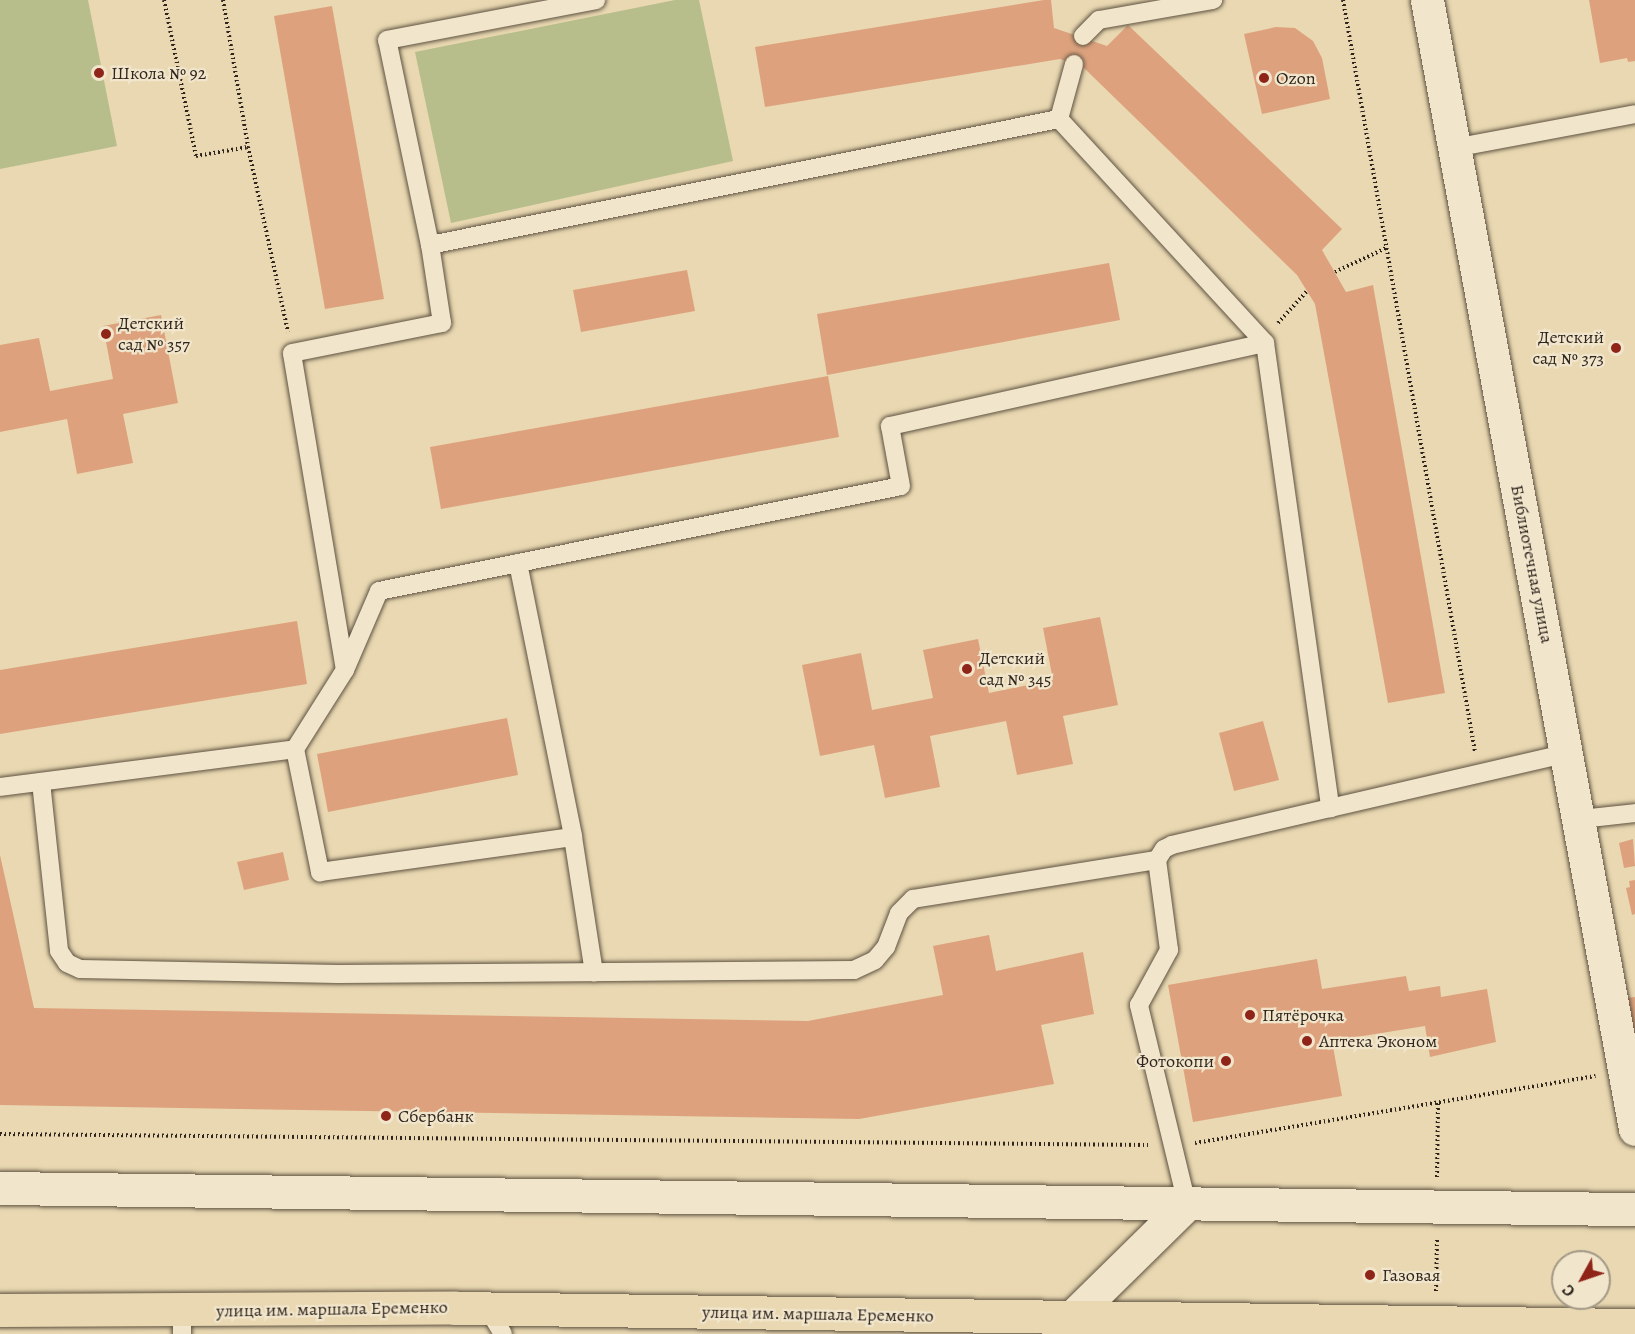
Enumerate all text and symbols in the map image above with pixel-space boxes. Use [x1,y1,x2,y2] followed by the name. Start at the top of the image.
[111,62,206,84] place label: Школа № 92
[92,66,106,80] marker: Школа № 92
[1276,67,1316,89] place label: Ozon
[1257,71,1271,85] marker: Ozon
[118,313,190,356] place label: Детский сад № 357
[99,327,113,341] marker: Детский сад № 357
[1532,327,1604,370] place label: Детский сад № 373
[1609,341,1623,355] marker: Детский сад № 373
[1506,483,1558,645] street label: Библиотечная улица
[979,648,1051,690] place label: Детский сад № 345
[960,662,974,676] marker: Детский сад № 345
[1262,1004,1344,1026] place label: Пятёрочка
[1243,1008,1257,1022] marker: Пятёрочка
[1319,1030,1437,1052] place label: Аптека Эконом
[1300,1034,1314,1048] marker: Аптека Эконом
[1136,1050,1214,1072] place label: Фотокопи
[1219,1054,1233,1068] marker: Фотокопи
[398,1105,474,1127] place label: Сбербанк
[379,1109,393,1123] marker: Сбербанк
[1551,1250,1611,1310] north arrow
[1382,1264,1440,1286] place label: Газовая
[1363,1268,1377,1282] marker: Газовая
[1557,1279,1580,1301] text: С
[216,1296,448,1322] street label: улица им. маршала Еременко
[702,1301,934,1327] street label: улица им. маршала Еременко

